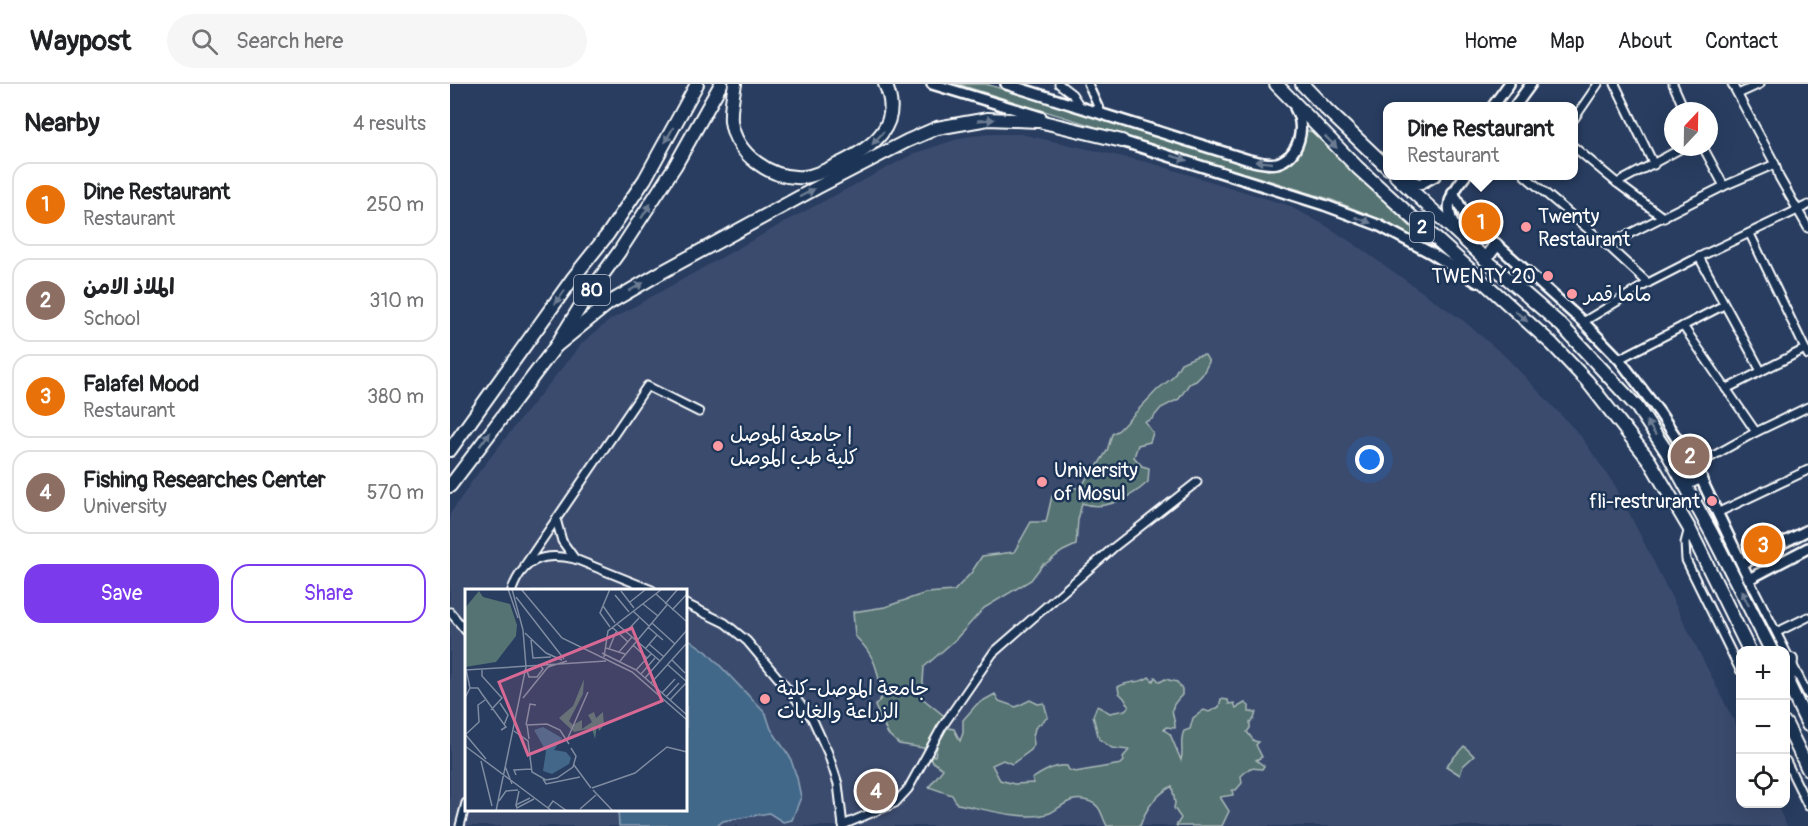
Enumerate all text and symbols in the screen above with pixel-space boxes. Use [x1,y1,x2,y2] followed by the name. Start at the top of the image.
[167,14,587,68] search box
[30,24,131,59] text: Waypost
[188,25,221,58] icon: search
[236,27,343,55] text: Search here
[1464,28,1517,55] text: Home
[1550,28,1585,55] text: Map
[1618,28,1672,55] text: About
[1705,28,1778,55] text: Contact
[1383,102,1578,180] popup
[1664,102,1718,156] north arrow
[24,107,100,139] text: Nearby
[353,111,426,136] text: 4 results
[976,115,995,125] one-way arrow
[1407,115,1554,143] text: Dine Restaurant
[664,127,674,144] one-way arrow
[871,130,884,145] one-way arrow
[1323,134,1337,148] one-way arrow
[1407,143,1499,168] text: Restaurant
[1170,154,1188,163] one-way arrow
[1254,157,1273,167] one-way arrow
[83,178,230,206] text: Dine Restaurant
[799,188,816,198] one-way arrow
[42,192,49,217] text: 1
[366,192,424,217] text: 250 m
[1462,200,1500,244] pin: 1
[640,203,651,219] one-way arrow
[1538,204,1631,252] place label: Twenty Restaurant
[83,206,175,231] text: Restaurant
[1410,212,1434,242] road number: 2
[1355,215,1373,225] one-way arrow
[1519,220,1533,234] marker: Twenty Restaurant
[1432,264,1536,289] place label: TWENTY 20
[1541,269,1555,283] marker: TWENTY 20
[83,273,175,301] text: الملاذ الامن
[574,275,610,305] road number: 80
[628,282,645,292] one-way arrow
[1582,282,1652,307] place label: ماما قمر
[1565,287,1579,301] marker: ماما قمر
[40,288,51,313] text: 2
[369,288,424,313] text: 310 m
[554,288,566,304] one-way arrow
[83,306,140,331] text: School
[1513,309,1528,322] one-way arrow
[83,370,199,398] text: Falafel Mood
[40,384,51,409] text: 3
[367,384,424,409] text: 380 m
[83,398,175,423] text: Restaurant
[1645,420,1657,436] one-way arrow
[730,422,858,470] place label: جامعة الموصل | كلية طب الموصل
[479,432,491,447] one-way arrow
[1670,434,1710,478] pin: 2
[711,439,725,453] marker: جامعة الموصل | كلية طب الموصل
[1355,445,1384,474] your location
[1054,458,1138,506] place label: University of Mosul
[83,466,326,494] text: Fishing Researches Center
[1035,475,1049,489] marker: University of Mosul
[40,480,51,505] text: 4
[367,480,424,505] text: 570 m
[1589,489,1701,514] place label: fli-restrurant
[83,494,167,519] text: University
[1705,494,1719,508] marker: fli-restrurant
[1744,522,1782,568] pin: 3
[24,564,219,623] button: Save
[231,564,426,623] button: Share
[465,589,687,811] inset map
[1740,590,1749,607] one-way arrow
[1736,646,1790,808] map controls
[1736,646,1790,700] button: +
[777,676,929,724] place label: جامعة الموصل-كلية الزراعة والغابات
[758,692,772,706] marker: جامعة الموصل-كلية الزراعة والغابات
[1736,700,1790,754] button: −
[1736,754,1790,808] button: locate
[856,768,896,814] pin: 4

